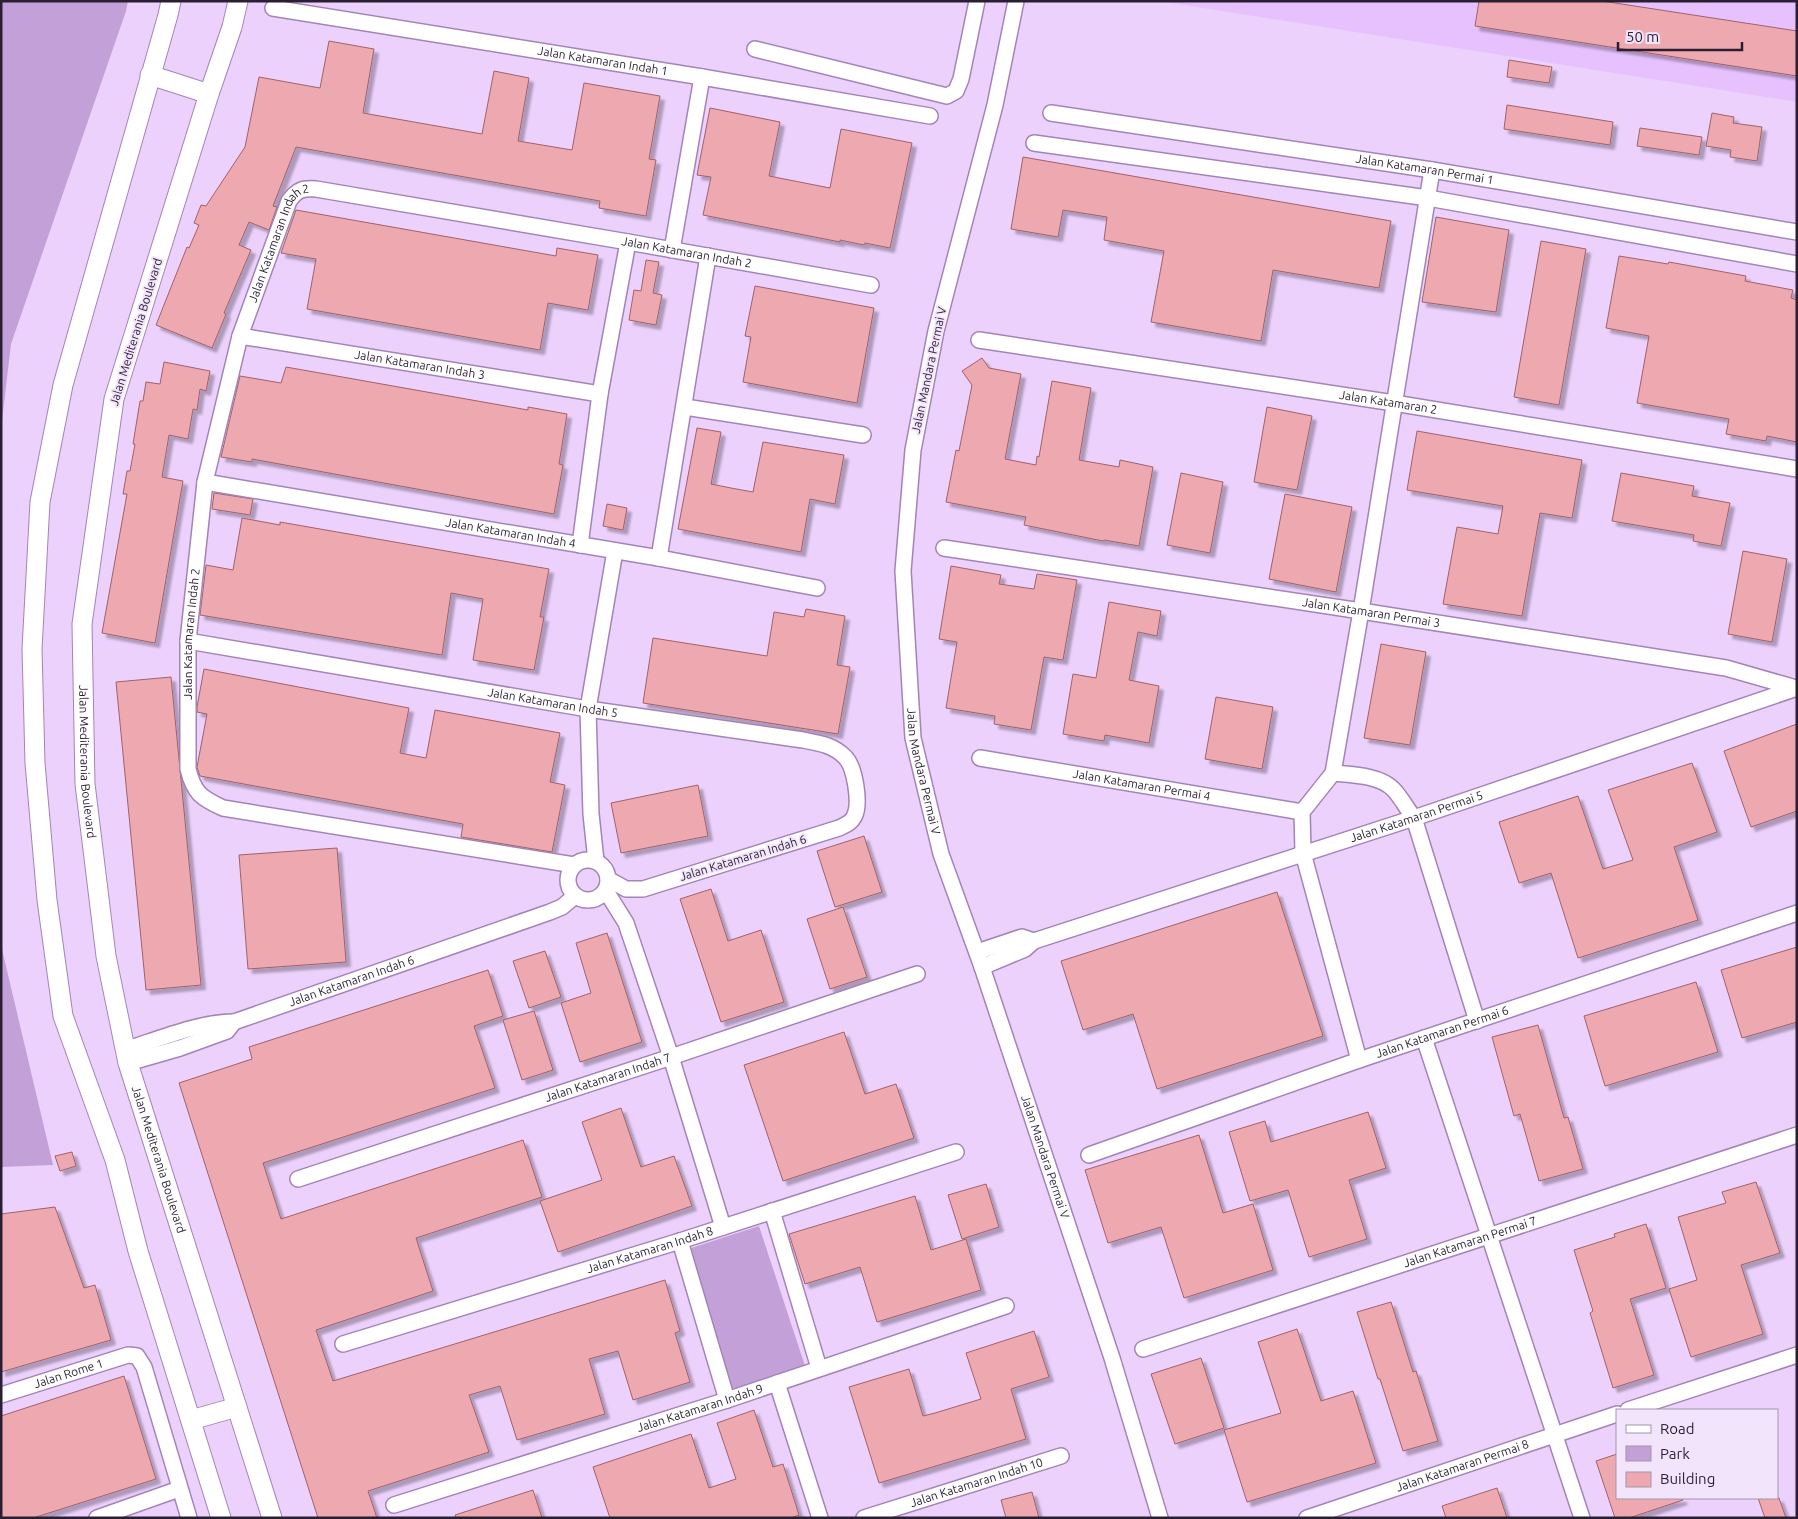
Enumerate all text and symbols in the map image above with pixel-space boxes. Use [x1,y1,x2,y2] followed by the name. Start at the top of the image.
[1618,20,1742,52] scale bar
[1626,28,1659,45] text: 50 m
[537,44,669,77] street label: Jalan Katamaran Indah 1
[1355,152,1495,186] street label: Jalan Katamaran Permai 1
[246,182,310,304] street label: Jalan Katamaran Indah 2
[621,234,753,270] street label: Jalan Katamaran Indah 2
[107,257,164,407] street label: Jalan Mediterania Boulevard
[909,305,948,434] street label: Jalan Mandara Permai V
[354,348,486,381] street label: Jalan Katamaran Indah 3
[1338,388,1438,416] street label: Jalan Katamaran 2
[445,515,577,550] street label: Jalan Katamaran Indah 4
[181,568,202,700] street label: Jalan Katamaran Indah 2
[1301,595,1441,629] street label: Jalan Katamaran Permai 3
[77,685,99,839] street label: Jalan Mediterania Boulevard
[487,685,619,719] street label: Jalan Katamaran Indah 5
[905,707,943,836] street label: Jalan Mandara Permai V
[1072,767,1212,803] street label: Jalan Katamaran Permai 4
[1348,788,1485,844] street label: Jalan Katamaran Permai 5
[678,832,808,883] street label: Jalan Katamaran Indah 6
[287,953,416,1008] street label: Jalan Katamaran Indah 6
[1374,1003,1510,1060] street label: Jalan Katamaran Permai 6
[543,1051,672,1104] street label: Jalan Katamaran Indah 7
[130,1084,188,1235] street label: Jalan Mediterania Boulevard
[1019,1093,1072,1220] street label: Jalan Mandara Permai V
[1402,1214,1538,1269] street label: Jalan Katamaran Permai 7
[585,1224,715,1275] street label: Jalan Katamaran Indah 8
[32,1356,105,1390] street label: Jalan Rome 1
[635,1381,765,1434] street label: Jalan Katamaran Indah 9
[1616,1409,1778,1499] legend
[1660,1420,1695,1437] text: Road
[1394,1437,1531,1494] street label: Jalan Katamaran Permai 8
[1660,1445,1690,1462] text: Park
[908,1455,1045,1509] street label: Jalan Katamaran Indah 10
[1660,1470,1715,1487] text: Building

